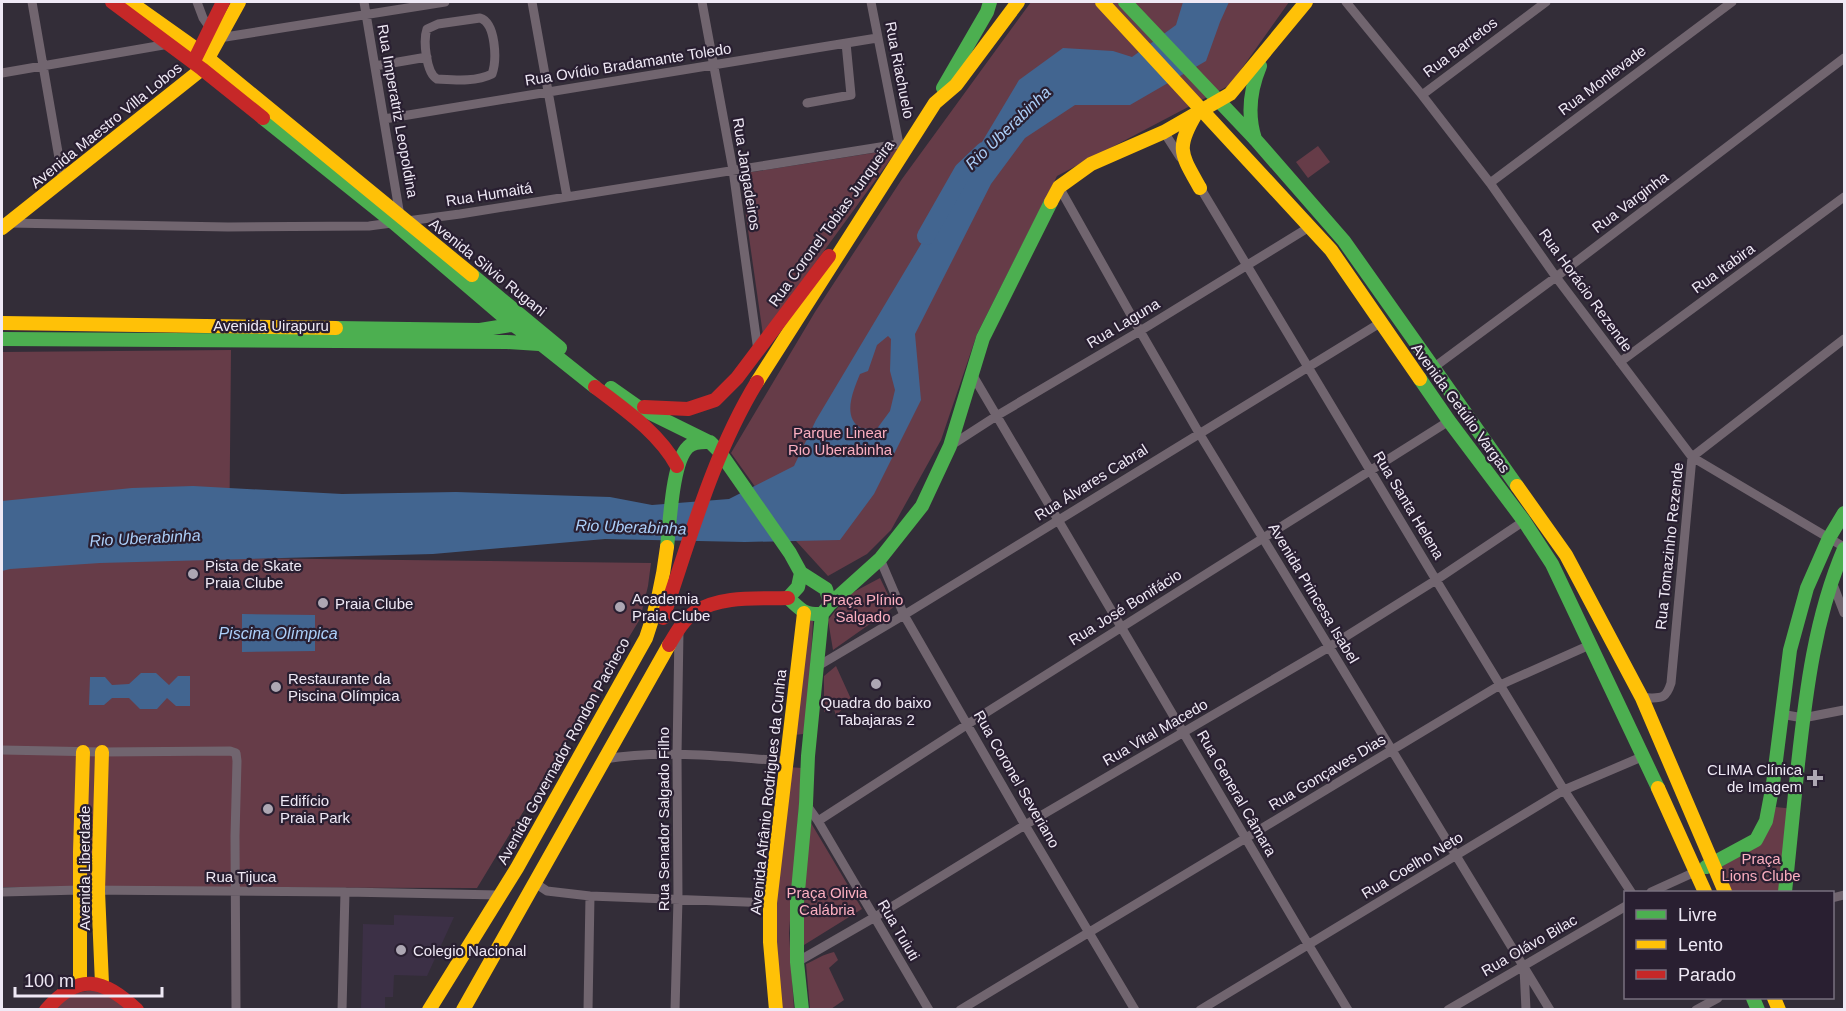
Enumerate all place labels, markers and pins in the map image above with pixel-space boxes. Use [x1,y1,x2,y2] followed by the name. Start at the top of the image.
[205,557,302,591] place label: Pista de Skate Praia Clube
[186,567,200,581] marker: Pista de Skate Praia Clube
[632,590,710,624] place label: Academia Praia Clube
[335,595,413,612] place label: Praia Clube
[316,596,330,610] marker: Praia Clube
[613,600,627,614] marker: Academia Praia Clube
[288,670,400,704] place label: Restaurante da Piscina Olímpica
[869,677,883,691] marker: Quadra do baixo Tabajaras 2
[269,680,283,694] marker: Restaurante da Piscina Olímpica
[821,694,931,728] place label: Quadra do baixo Tabajaras 2
[1707,761,1803,795] place label: CLIMA Clínica de Imagem
[1806,769,1824,787] marker: CLIMA Clínica de Imagem
[280,792,351,826] place label: Edifício Praia Park
[261,802,275,816] marker: Edifício Praia Park
[413,942,526,959] place label: Colegio Nacional
[394,943,408,957] marker: Colegio Nacional

